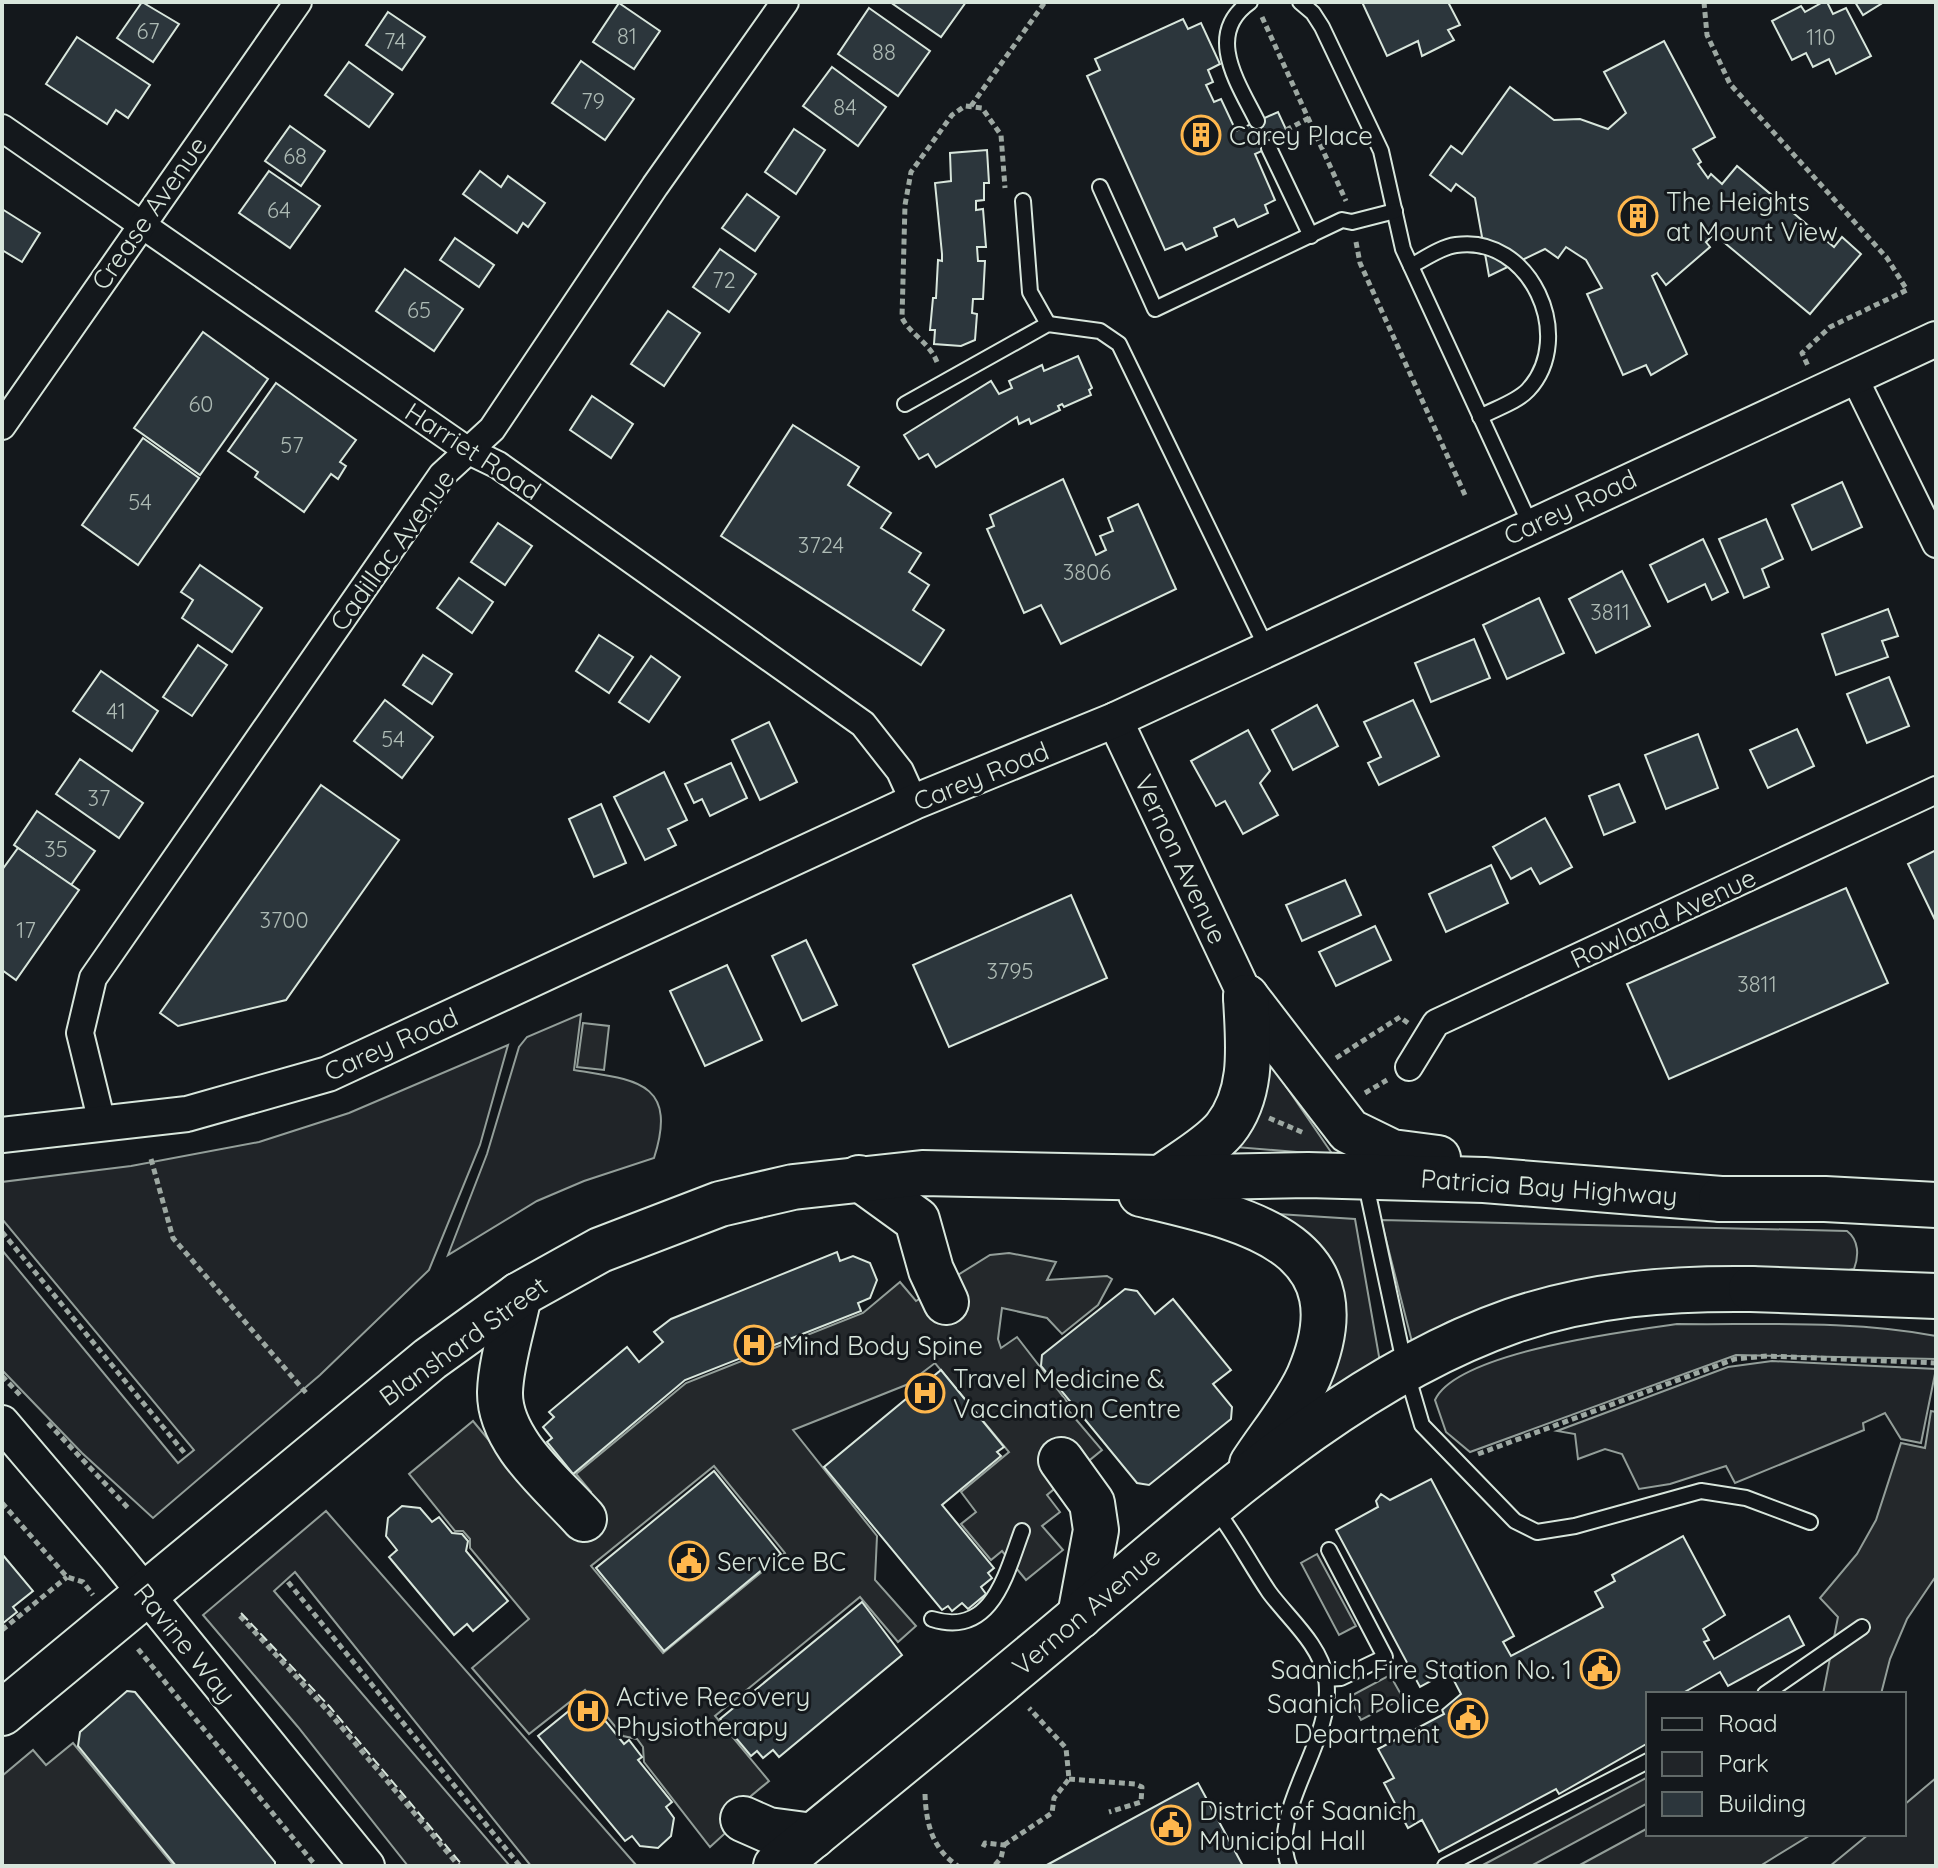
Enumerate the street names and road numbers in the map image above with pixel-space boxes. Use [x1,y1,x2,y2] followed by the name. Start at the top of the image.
[84,130,214,296] street label: Crease Avenue
[399,395,547,507] street label: Harriet Road
[1498,462,1642,552] street label: Carey Road
[322,463,462,637] street label: Cadillac Avenue
[908,734,1054,818] street label: Carey Road
[1127,769,1235,949] street label: Vernon Avenue
[1565,861,1761,975] street label: Rowland Avenue
[319,1000,463,1088] street label: Carey Road
[1419,1162,1679,1212] street label: Patricia Bay Highway
[373,1269,553,1413] street label: Blanshard Street
[1005,1539,1167,1683] street label: Vernon Avenue
[127,1576,243,1710] street label: Ravine Way

